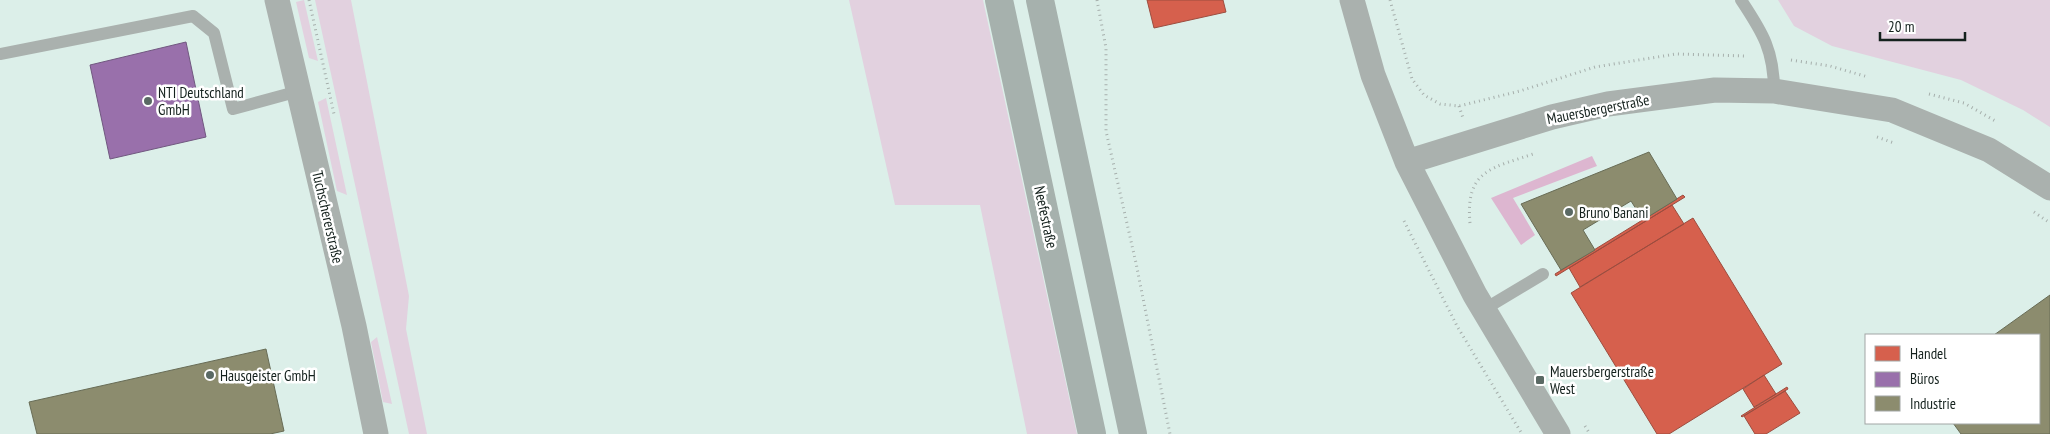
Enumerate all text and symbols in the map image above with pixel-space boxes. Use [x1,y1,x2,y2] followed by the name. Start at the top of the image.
[1880,10,1965,42] scale bar
[1888,17,1914,36] text: 20 m
[158,83,244,119] place label: NTI Deutschland GmbH
[1545,90,1651,128] street label: Mauersbergerstraße
[142,95,154,107] marker: NTI Deutschland GmbH
[308,169,348,265] street label: Tuchschererstraße
[1030,184,1062,250] street label: Neefestraße
[1579,203,1648,222] place label: Bruno Banani
[1563,206,1575,218] marker: Bruno Banani
[1865,334,2040,424] legend
[1910,344,1947,363] text: Handel
[1550,362,1654,398] place label: Mauersbergerstraße West
[220,366,316,385] place label: Hausgeister GmbH
[204,369,216,381] marker: Hausgeister GmbH
[1910,369,1939,388] text: Büros
[1534,374,1546,386] marker: Mauersbergerstraße West
[1910,394,1956,413] text: Industrie

